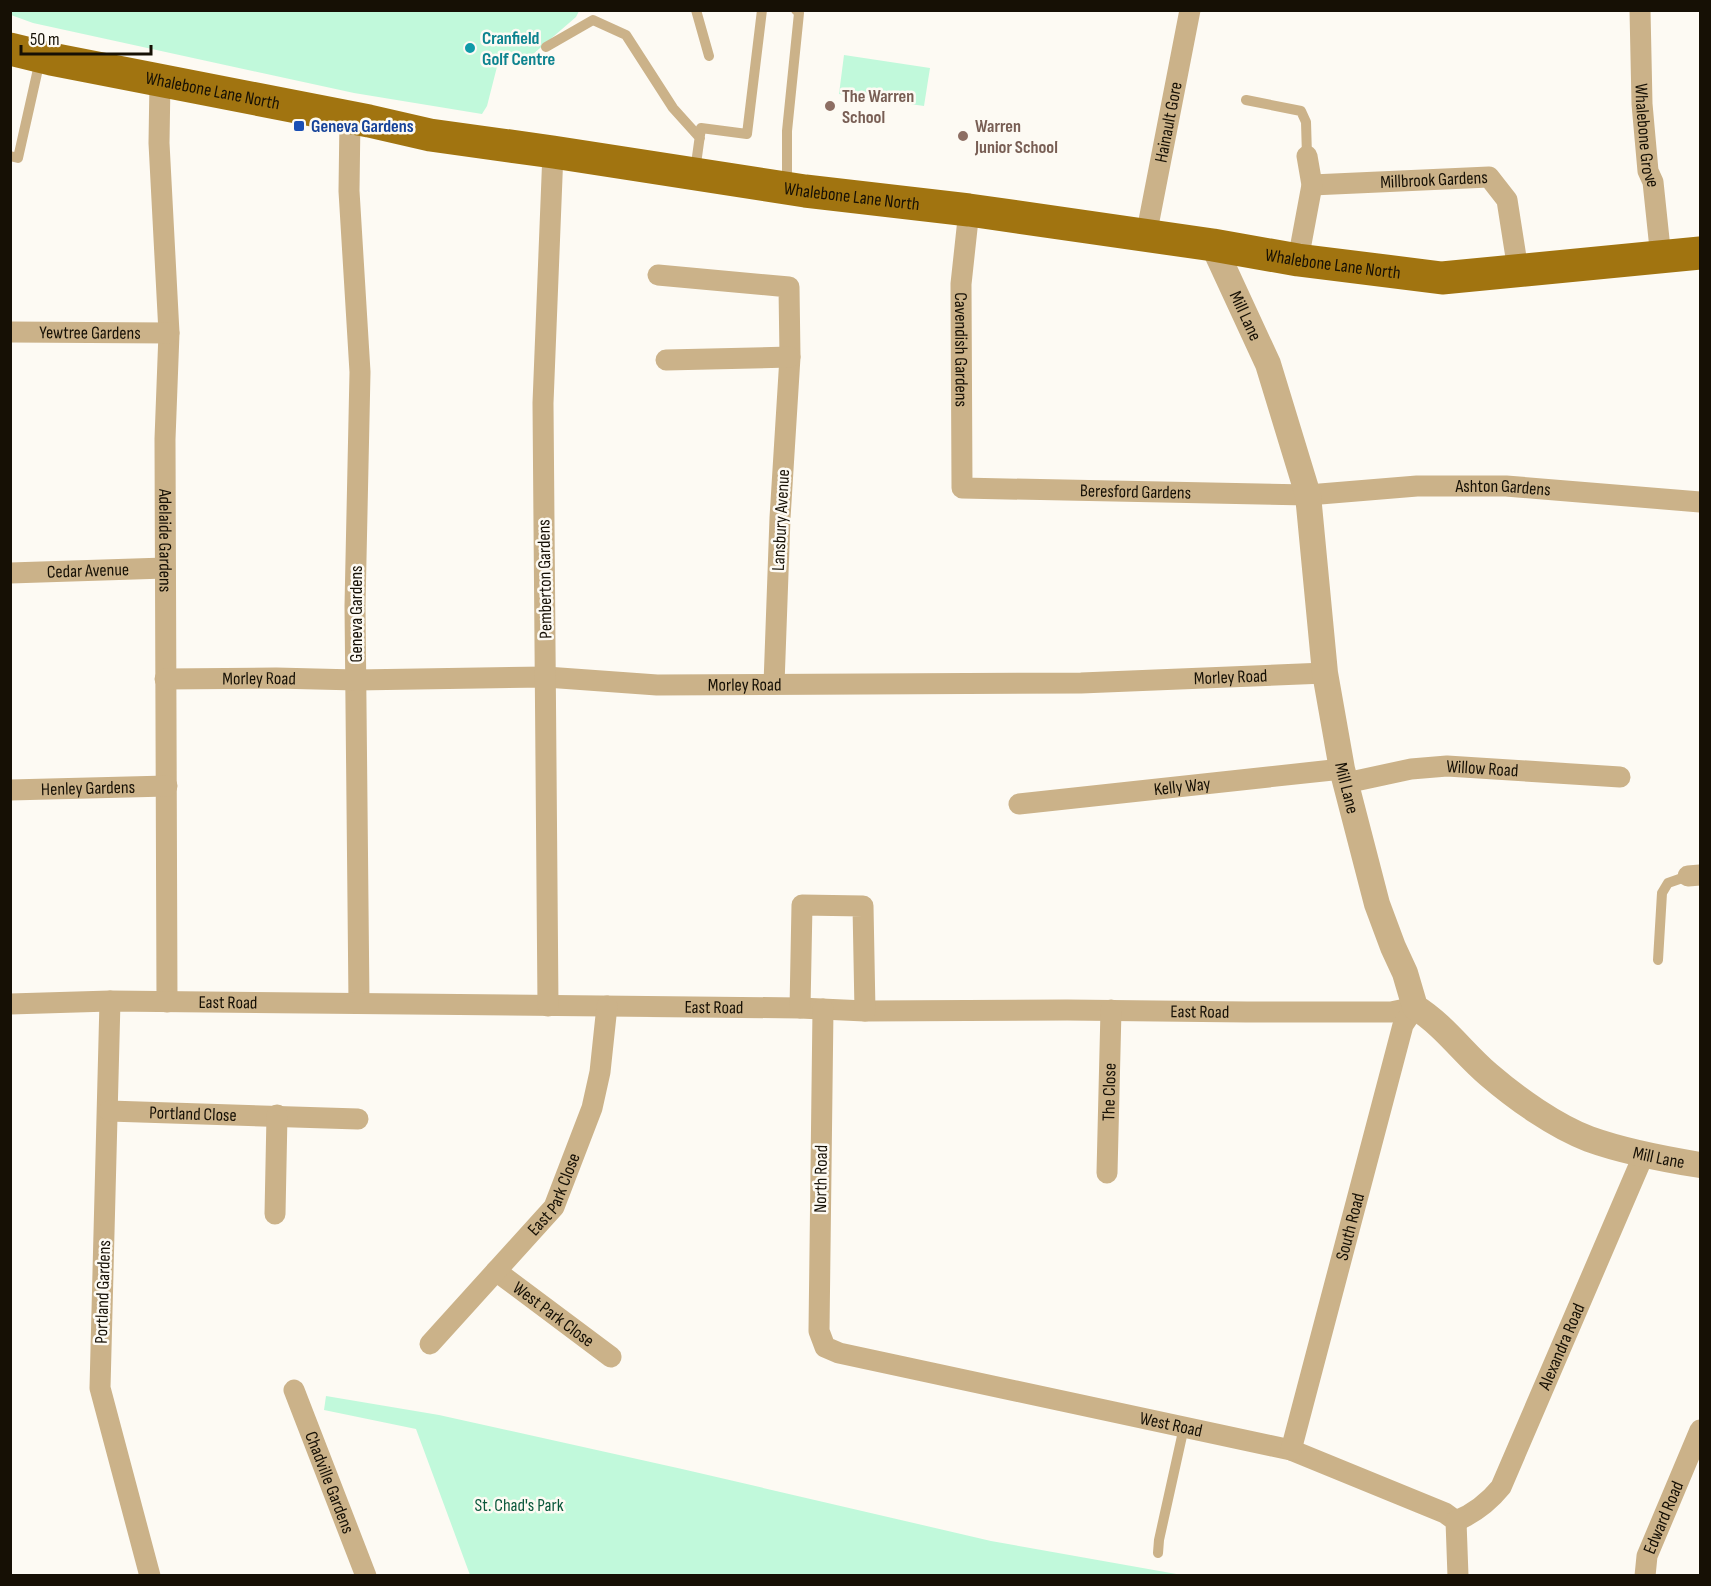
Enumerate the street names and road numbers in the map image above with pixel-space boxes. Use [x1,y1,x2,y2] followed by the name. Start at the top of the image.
[144,67,282,114] street label: Whalebone Lane North
[1150,80,1186,164] street label: Hainault Gore
[1631,83,1664,188] street label: Whalebone Grove
[1380,167,1488,192] street label: Millbrook Gardens
[782,177,921,215] street label: Whalebone Lane North
[1264,244,1402,283] street label: Whalebone Lane North
[1225,288,1266,344] street label: Mill Lane
[951,292,972,407] street label: Cavendish Gardens
[39,322,141,343] street label: Yewtree Gardens
[768,469,794,571] street label: Lansbury Avenue
[1455,476,1551,500] street label: Ashton Gardens
[1080,480,1191,503] street label: Beresford Gardens
[155,488,176,592] street label: Adelaide Gardens
[533,519,557,639] street label: Pemberton Gardens
[46,559,129,582] street label: Cedar Avenue
[346,565,367,663] street label: Geneva Gardens
[1193,665,1268,689] street label: Morley Road
[222,667,296,689] street label: Morley Road
[708,674,782,695] street label: Morley Road
[1446,755,1519,781] street label: Willow Road
[1331,761,1364,816] street label: Mill Lane
[1153,773,1211,800] street label: Kelly Way
[41,776,135,800] street label: Henley Gardens
[198,991,258,1013] street label: East Road
[684,996,744,1018] street label: East Road
[1170,1001,1229,1022] street label: East Road
[1098,1063,1120,1121] street label: The Close
[149,1102,237,1126] street label: Portland Close
[1631,1142,1686,1173] street label: Mill Lane
[810,1145,832,1213] street label: North Road
[523,1150,584,1240] street label: East Park Close
[1331,1191,1369,1263] street label: South Road
[91,1240,115,1344] street label: Portland Gardens
[509,1277,598,1351] street label: West Park Close
[1533,1300,1589,1394] street label: Alexandra Road
[1138,1407,1204,1441] street label: West Road
[300,1428,359,1536] street label: Chadville Gardens
[1639,1478,1688,1557] street label: Edward Road

